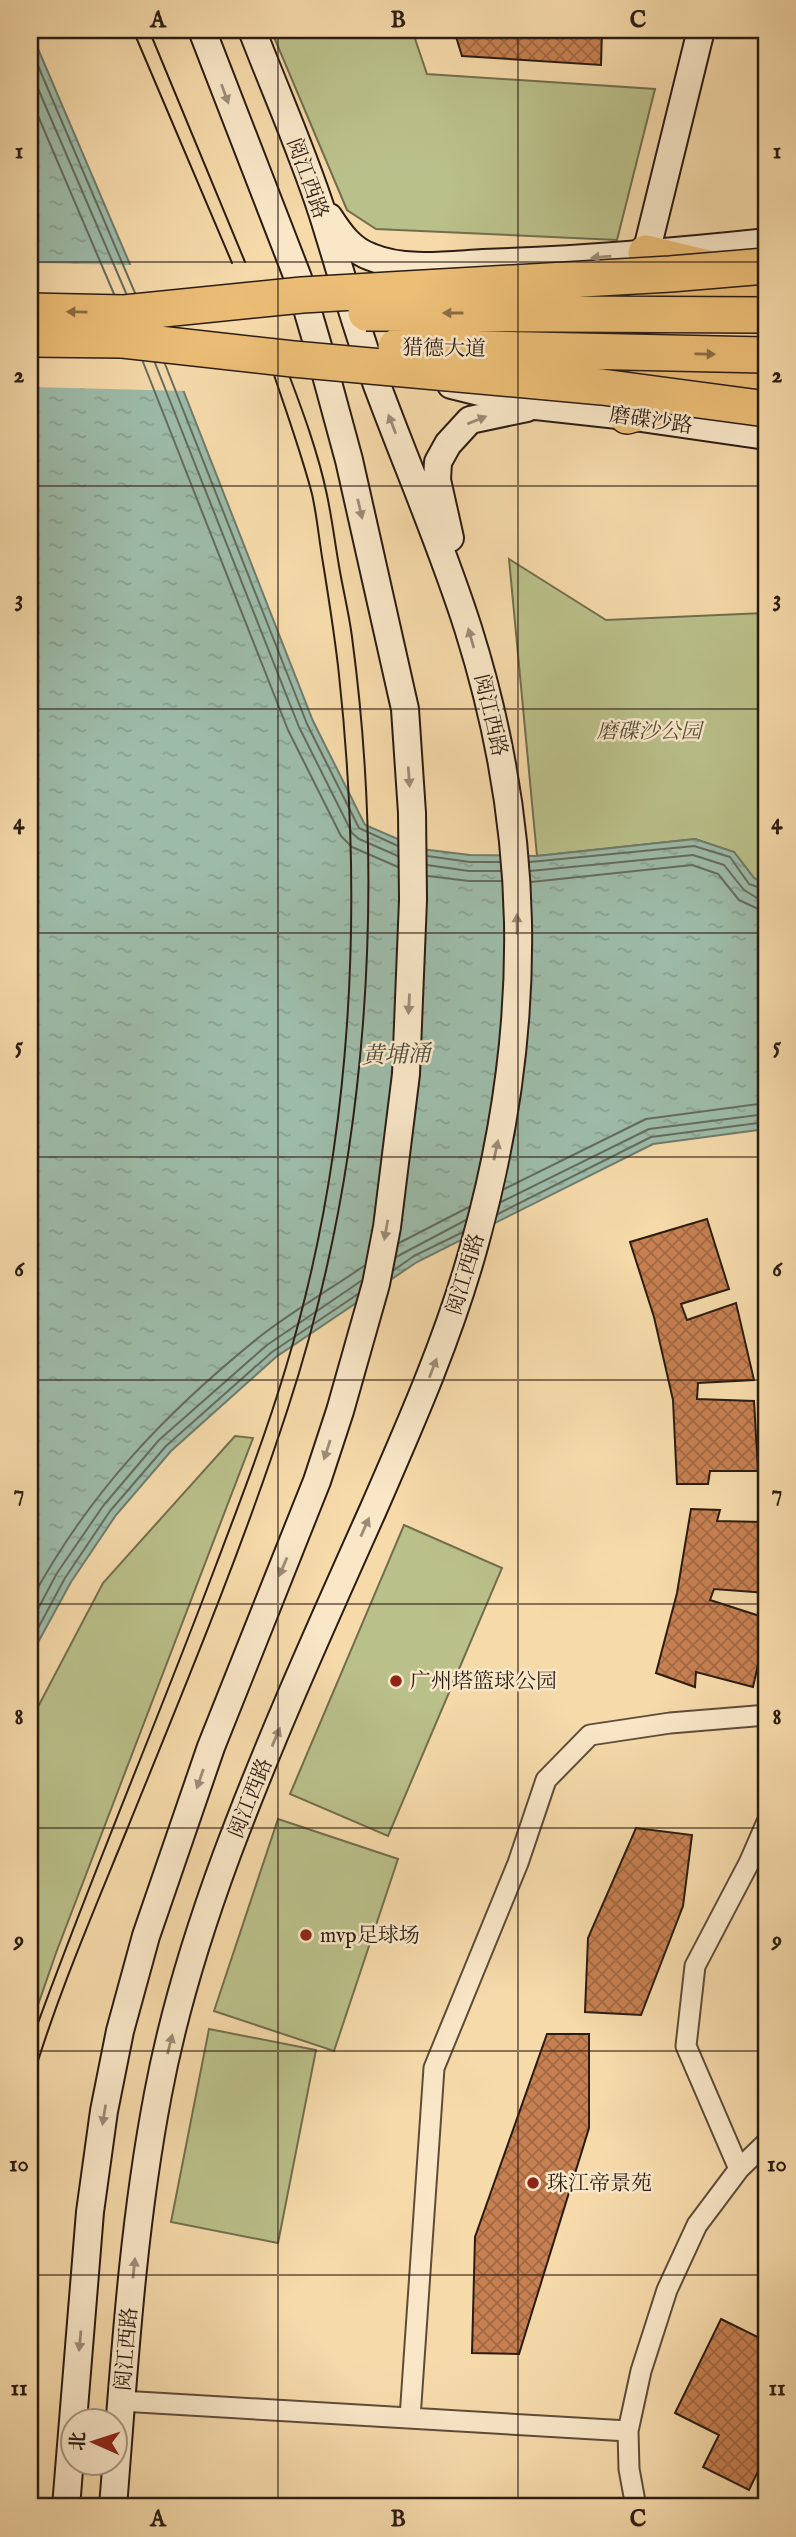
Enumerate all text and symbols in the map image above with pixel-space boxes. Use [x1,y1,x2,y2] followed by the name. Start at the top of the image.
[149,6,167,35] text: A
[390,6,406,35] text: B
[630,6,647,35] text: C
[220,83,231,104] one-way arrow
[280,134,334,223] street label: 阅江西路
[15,137,23,166] text: 1
[773,137,781,166] text: 1
[590,252,612,263] one-way arrow
[66,306,88,318] one-way arrow
[442,307,464,319] one-way arrow
[402,335,486,364] street label: 猎德大道
[694,348,716,360] one-way arrow
[14,361,25,390] text: 2
[772,361,783,390] text: 2
[607,402,694,441] street label: 磨碟沙路
[386,414,397,435] one-way arrow
[466,414,487,425] one-way arrow
[355,499,366,521] one-way arrow
[15,585,23,614] text: 3
[773,585,781,614] text: 3
[465,627,475,648] one-way arrow
[467,671,512,759] street label: 阅江西路
[597,719,704,746] park label: 磨碟沙公园
[404,766,415,788] one-way arrow
[13,808,25,837] text: 4
[771,808,783,837] text: 4
[512,913,523,935] one-way arrow
[404,993,415,1015] one-way arrow
[15,1032,24,1061] text: 5
[773,1032,782,1061] text: 5
[361,1040,434,1071] water label: 黄埔涌
[491,1139,502,1161] one-way arrow
[380,1219,391,1241] one-way arrow
[441,1230,492,1319] street label: 阅江西路
[14,1255,25,1284] text: 6
[772,1255,783,1284] text: 6
[427,1358,438,1379] one-way arrow
[322,1439,332,1460] one-way arrow
[14,1479,24,1508] text: 7
[772,1479,782,1508] text: 7
[360,1517,371,1538] one-way arrow
[277,1556,288,1577] one-way arrow
[410,1669,557,1696] place label: 广州塔篮球公园
[388,1673,404,1689] marker: 广州塔篮球公园
[14,1703,24,1732] text: 8
[772,1703,782,1732] text: 8
[270,1726,281,1747] one-way arrow
[223,1755,280,1843] street label: 阅江西路
[194,1768,205,1789] one-way arrow
[320,1923,420,1950] place label: mvp足球场
[13,1926,24,1955] text: 9
[771,1926,782,1955] text: 9
[298,1927,314,1943] marker: mvp足球场
[165,2033,176,2055] one-way arrow
[98,2104,109,2126] one-way arrow
[9,2150,29,2179] text: 10
[767,2150,787,2179] text: 10
[547,2171,652,2198] place label: 珠江帝景苑
[525,2175,541,2191] marker: 珠江帝景苑
[129,2257,140,2279] one-way arrow
[110,2306,145,2392] street label: 阅江西路
[74,2330,85,2352] one-way arrow
[10,2374,28,2403] text: 11
[768,2374,786,2403] text: 11
[60,2408,130,2478] north arrow
[67,2431,92,2451] text: 北
[149,2505,167,2534] text: A
[390,2505,406,2534] text: B
[630,2505,647,2534] text: C

